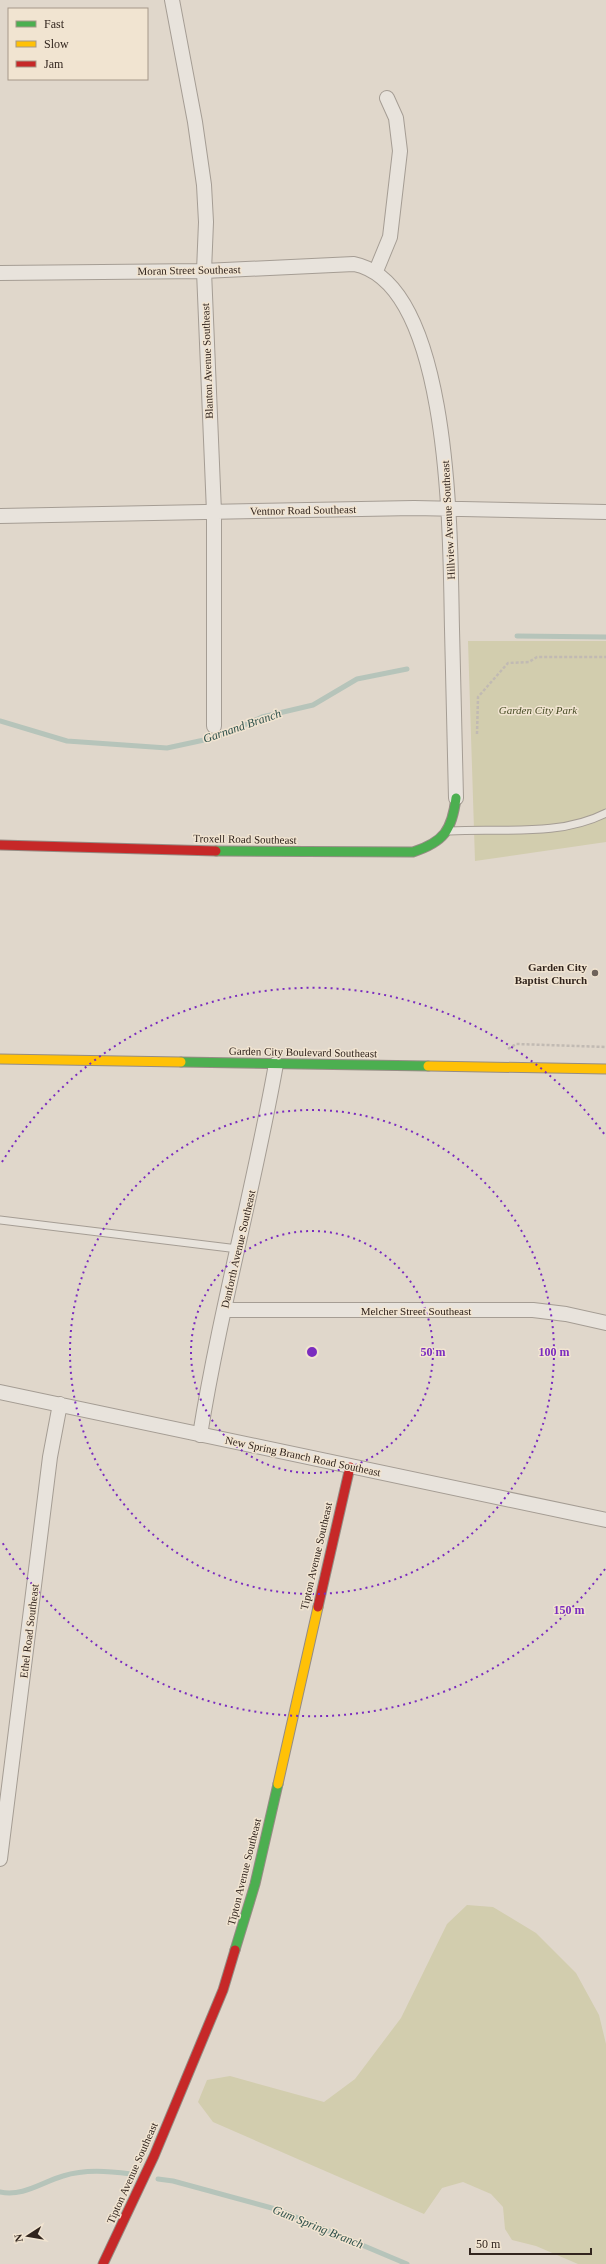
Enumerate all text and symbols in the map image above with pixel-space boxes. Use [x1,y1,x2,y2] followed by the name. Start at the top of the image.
[8,8,148,80] legend
[44,17,65,31] text: Fast
[44,37,69,51] text: Slow
[44,57,64,71] text: Jam
[137,263,241,277] street label: Moran Street Southeast
[199,303,215,419] street label: Blanton Avenue Southeast
[439,460,457,580] street label: Hillview Avenue Southeast
[250,503,356,517] street label: Ventnor Road Southeast
[499,704,578,716] park label: Garden City Park
[201,706,283,746] water label: Garnand Branch
[193,832,297,846] street label: Troxell Road Southeast
[515,961,587,986] place label: Garden City Baptist Church
[590,968,600,978] marker: Garden City Baptist Church
[229,1045,377,1059] street label: Garden City Boulevard Southeast
[219,1189,257,1309] street label: Danforth Avenue Southeast
[361,1305,471,1317] street label: Melcher Street Southeast
[305,1345,319,1359] centre of rings
[421,1345,446,1359] text: 50 m
[539,1345,570,1359] text: 100 m
[224,1434,382,1478] street label: New Spring Branch Road Southeast
[298,1501,334,1611] street label: Tipton Avenue Southeast
[17,1583,41,1679] street label: Ethel Road Southeast
[554,1603,585,1617] text: 150 m
[225,1817,263,1927] street label: Tipton Avenue Southeast
[104,2120,160,2226] street label: Tipton Avenue Southeast
[271,2202,365,2252] water label: Gum Spring Branch
[8,2216,48,2256] north arrow
[470,2230,591,2256] scale bar
[12,2233,25,2243] text: N
[476,2237,501,2251] text: 50 m

